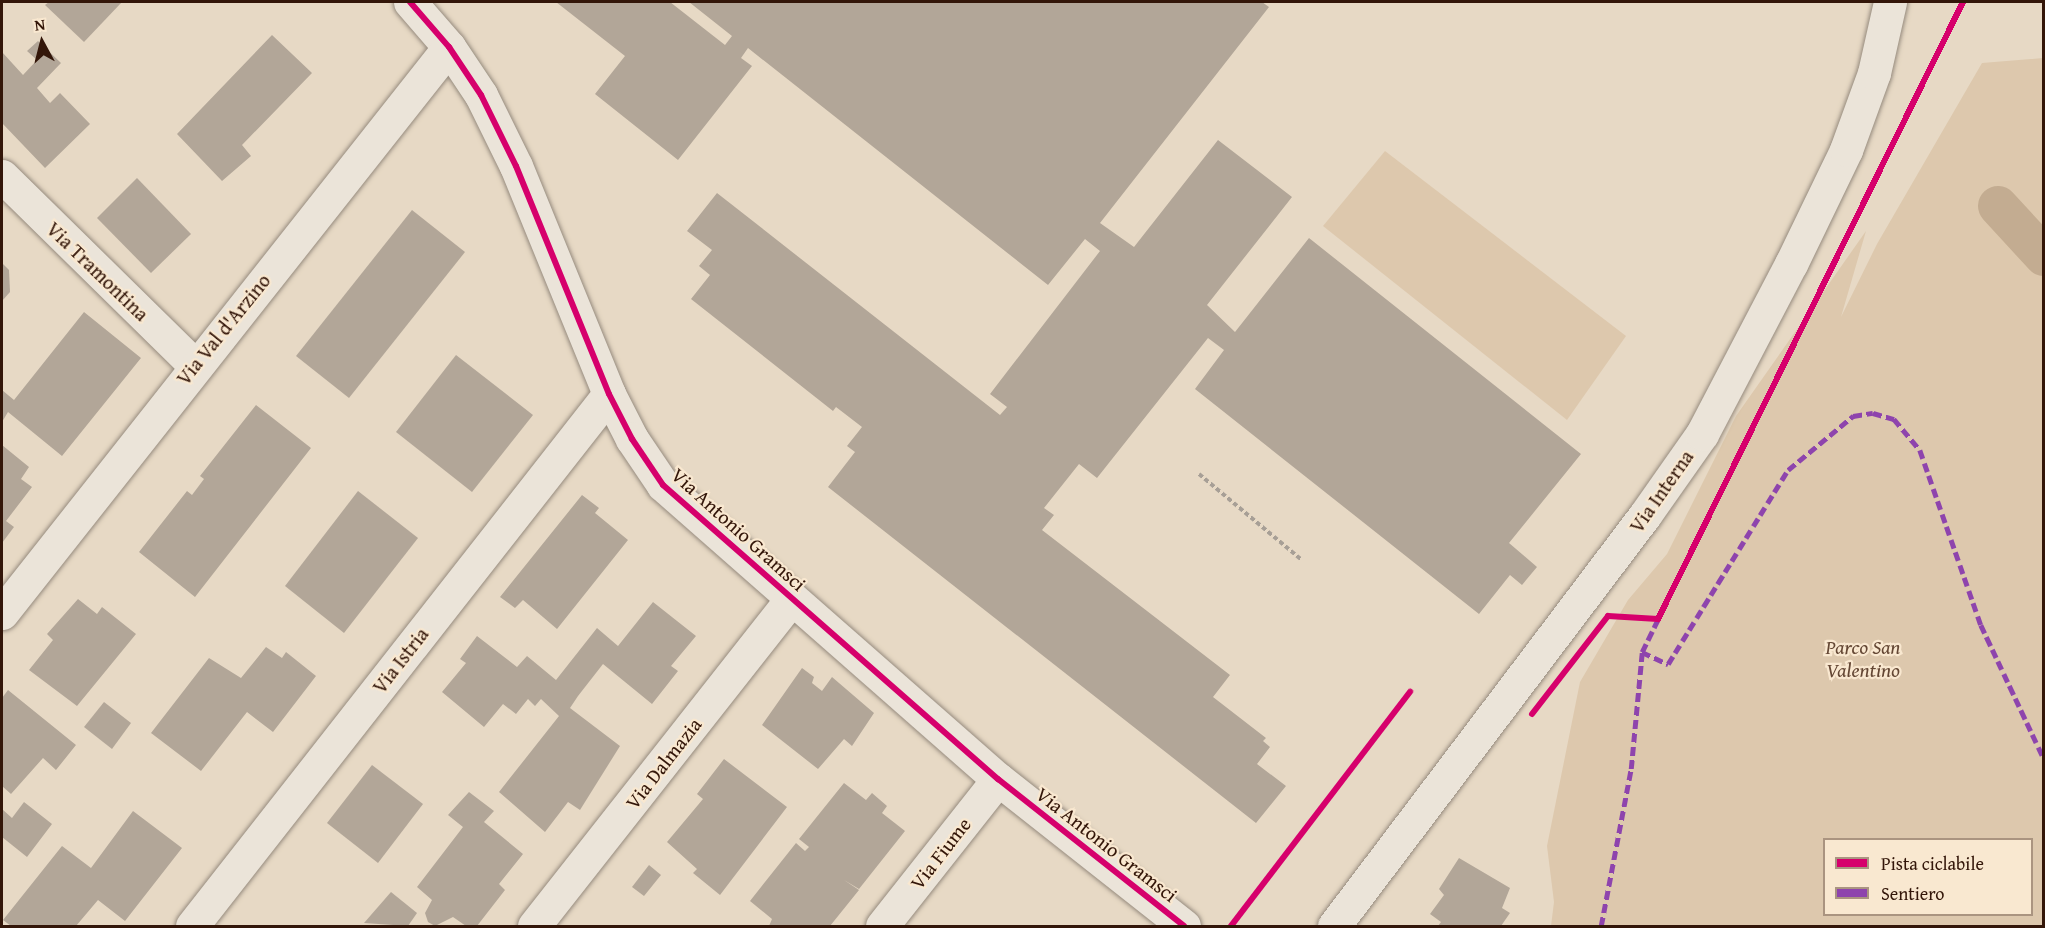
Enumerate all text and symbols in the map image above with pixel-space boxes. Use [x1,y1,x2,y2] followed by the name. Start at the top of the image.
[12,12,72,72] north arrow
[33,12,47,37] text: N
[42,216,154,326] street label: Via Tramontina
[171,269,275,389] street label: Via Val d'Arzino
[1624,445,1698,537] street label: Via Interna
[667,462,811,596] street label: Via Antonio Gramsci
[367,622,433,698] street label: Via Istria
[1826,635,1900,682] park label: Parco San Valentino
[620,713,706,813] street label: Via Dalmazia
[1032,781,1182,907] street label: Via Antonio Gramsci
[905,812,975,894] street label: Via Fiume
[1823,838,2033,916] legend
[1881,850,1984,877] text: Pista ciclabile
[1881,880,1945,907] text: Sentiero

